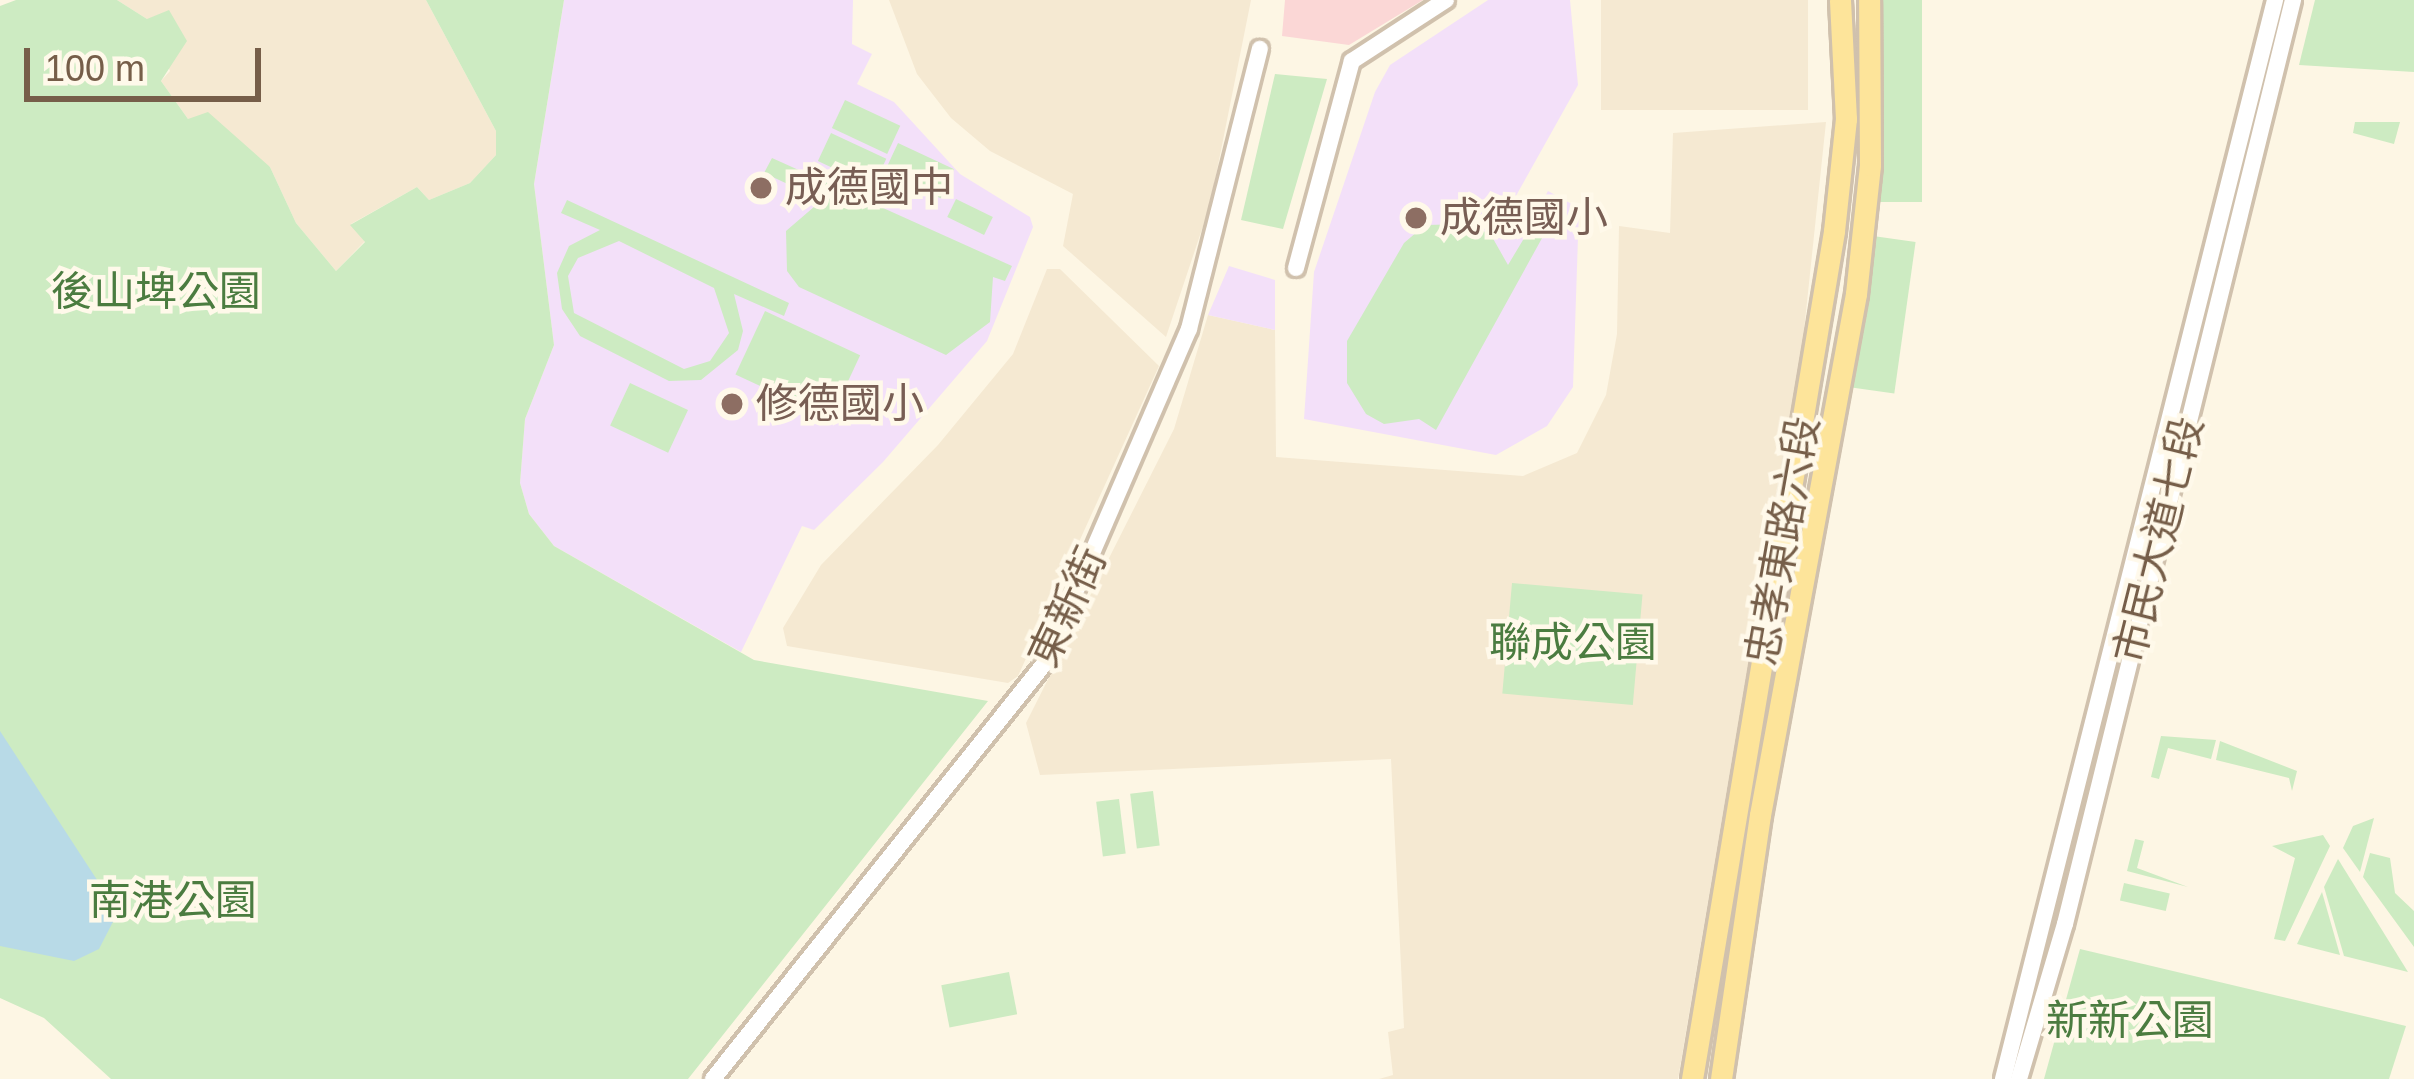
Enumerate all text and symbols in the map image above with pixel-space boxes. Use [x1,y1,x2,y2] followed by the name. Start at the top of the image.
[30,24,267,98] scale bar
[45,48,145,89] text: 100 m
[785,163,953,213] place label: 成德國中
[748,175,774,201] marker: 成德國中
[1440,193,1608,243] place label: 成德國小
[1403,205,1429,231] marker: 成德國小
[51,267,261,317] park label: 後山埤公園
[756,379,924,429] place label: 修德國小
[719,391,745,417] marker: 修德國小
[2104,412,2214,668] street label: 市民大道七段
[1736,413,1830,669] street label: 忠孝東路六段
[1019,539,1117,675] street label: 東新街
[1489,618,1657,668] park label: 聯成公園
[89,876,257,926] park label: 南港公園
[2046,996,2214,1046] park label: 新新公園

